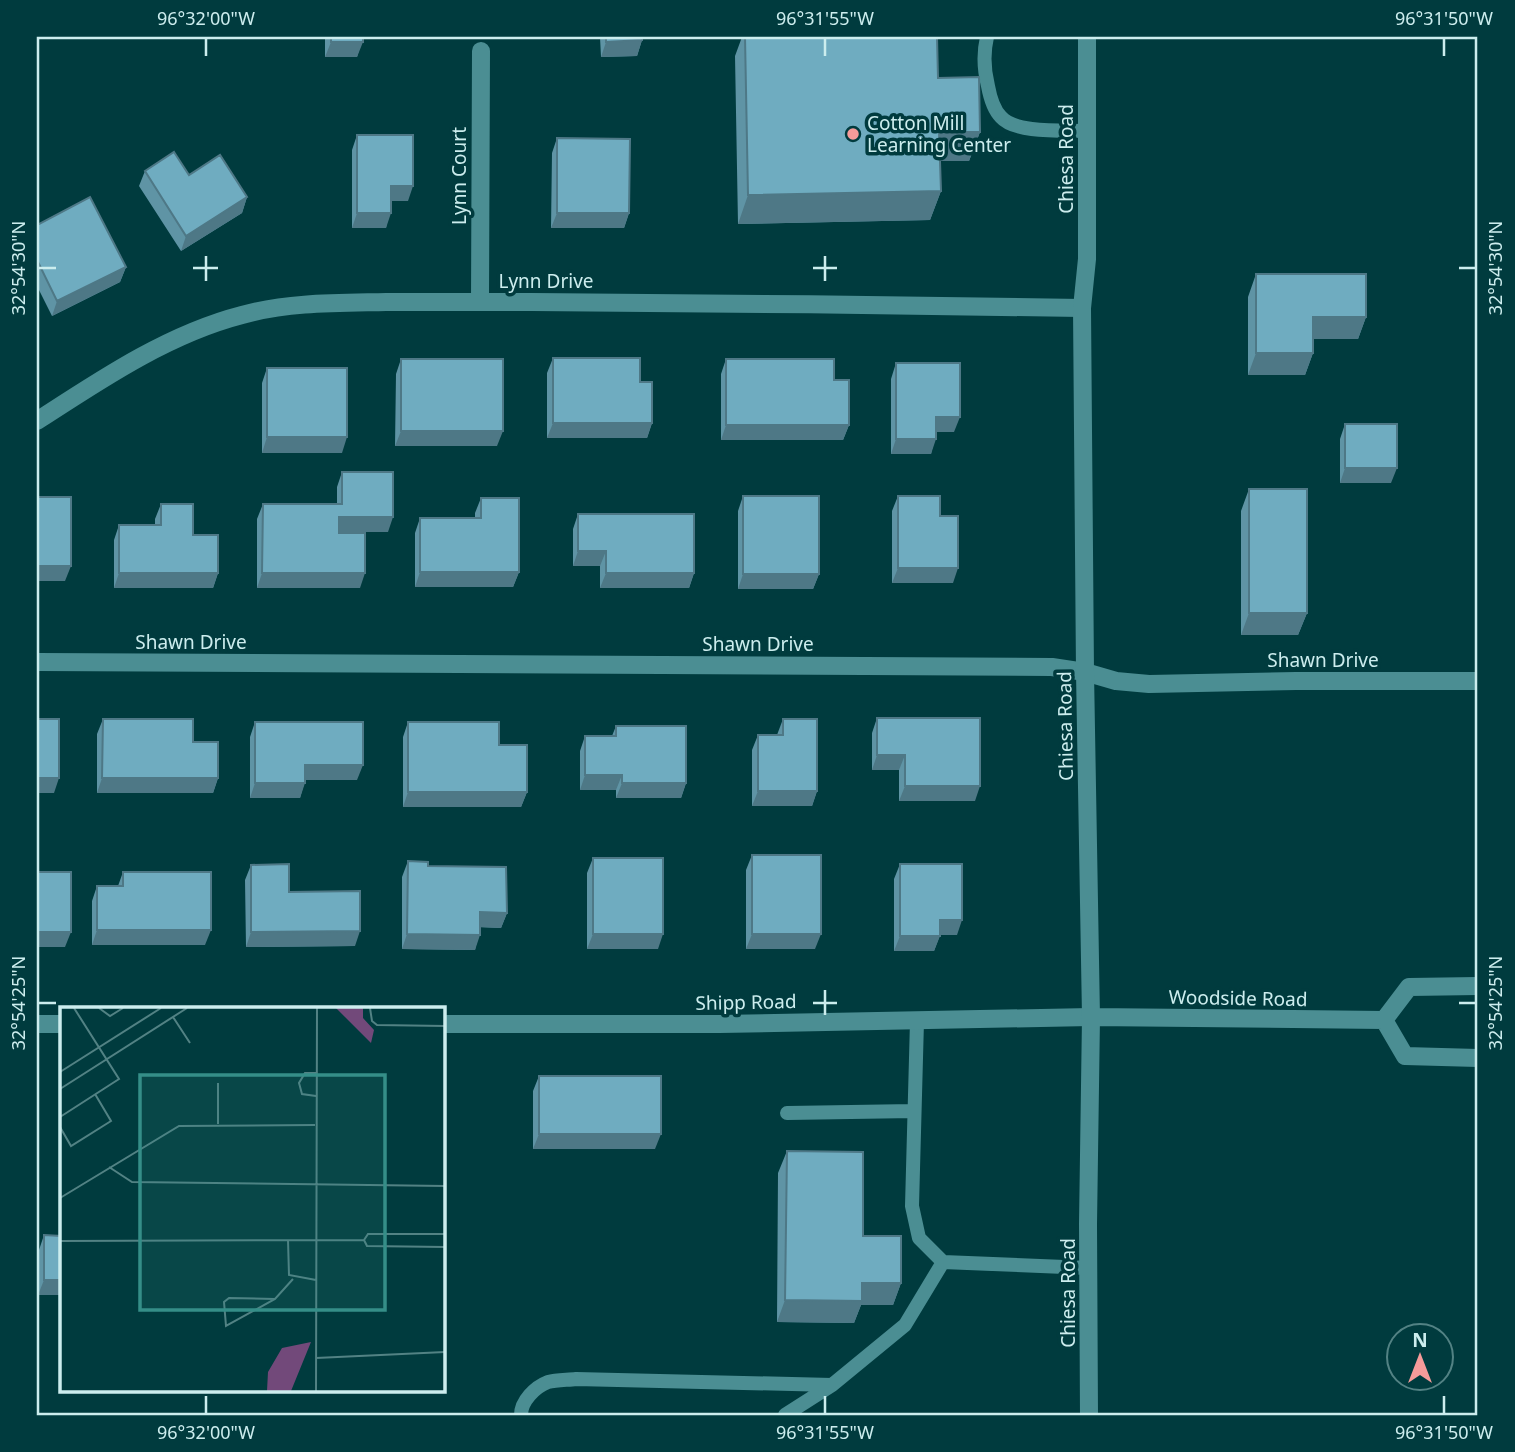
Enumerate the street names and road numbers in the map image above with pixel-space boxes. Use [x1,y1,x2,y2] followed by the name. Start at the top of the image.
[1053,104,1079,214] street label: Chiesa Road
[446,127,472,225] street label: Lynn Court
[498,268,594,294] street label: Lynn Drive
[135,629,247,655] street label: Shawn Drive
[702,631,814,657] street label: Shawn Drive
[1267,647,1379,673] street label: Shawn Drive
[1051,671,1079,781] street label: Chiesa Road
[1168,984,1308,1012] street label: Woodside Road
[695,988,797,1016] street label: Shipp Road
[1055,1238,1081,1348] street label: Chiesa Road

